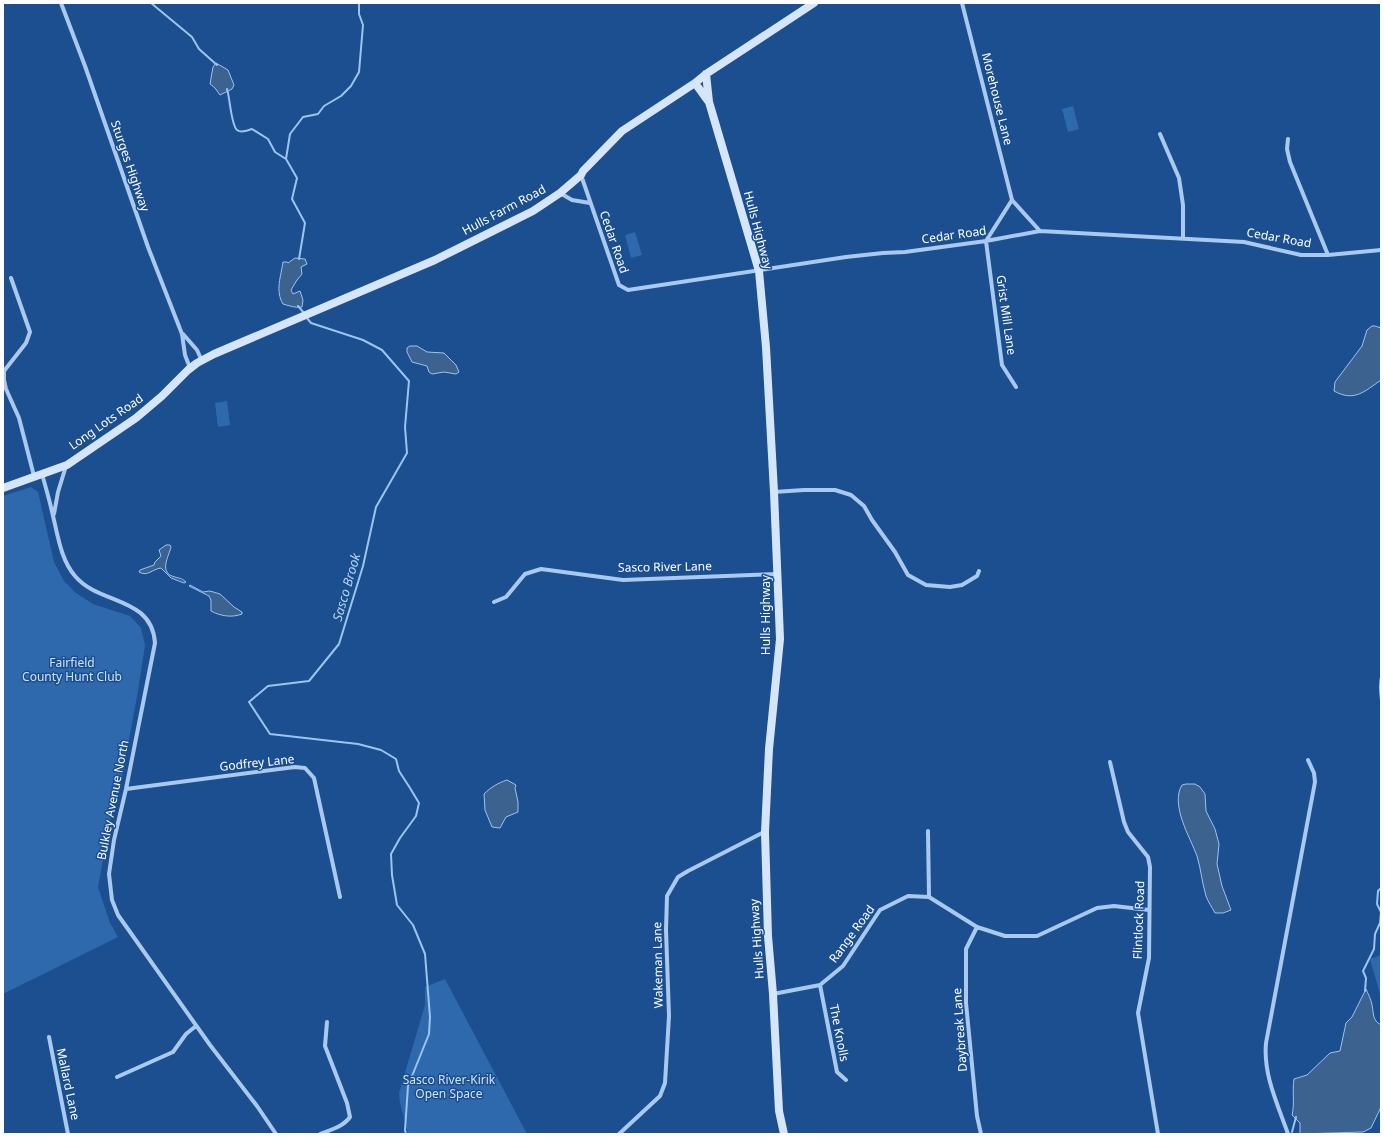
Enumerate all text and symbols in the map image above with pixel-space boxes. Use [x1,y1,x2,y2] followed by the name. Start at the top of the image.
[978,51,1017,147] street label: Morehouse Lane
[107,118,154,214] street label: Sturges Highway
[459,180,549,239] street label: Hulls Farm Road
[740,189,777,272] street label: Hulls Highway
[596,208,633,276] street label: Cedar Road
[920,222,987,247] street label: Cedar Road
[1245,223,1313,252] street label: Cedar Road
[992,274,1021,356] street label: Grist Mill Lane
[65,390,146,454] street label: Long Lots Road
[328,550,364,623] water label: Sasco Brook
[618,557,712,576] street label: Sasco River Lane
[757,574,774,655] street label: Hulls Highway
[22,654,122,685] park label: Fairfield County Hunt Club
[93,738,132,861] street label: Bulkley Avenue North
[219,750,295,775] street label: Godfrey Lane
[1129,880,1148,960] street label: Flintlock Road
[745,897,768,980] street label: Hulls Highway
[825,901,878,966] street label: Range Road
[648,921,667,1008] street label: Wakeman Lane
[948,987,971,1073] street label: Daybreak Lane
[826,1003,853,1063] street label: The Knolls
[53,1046,84,1122] street label: Mallard Lane
[403,1071,496,1102] park label: Sasco River-Kirik Open Space

